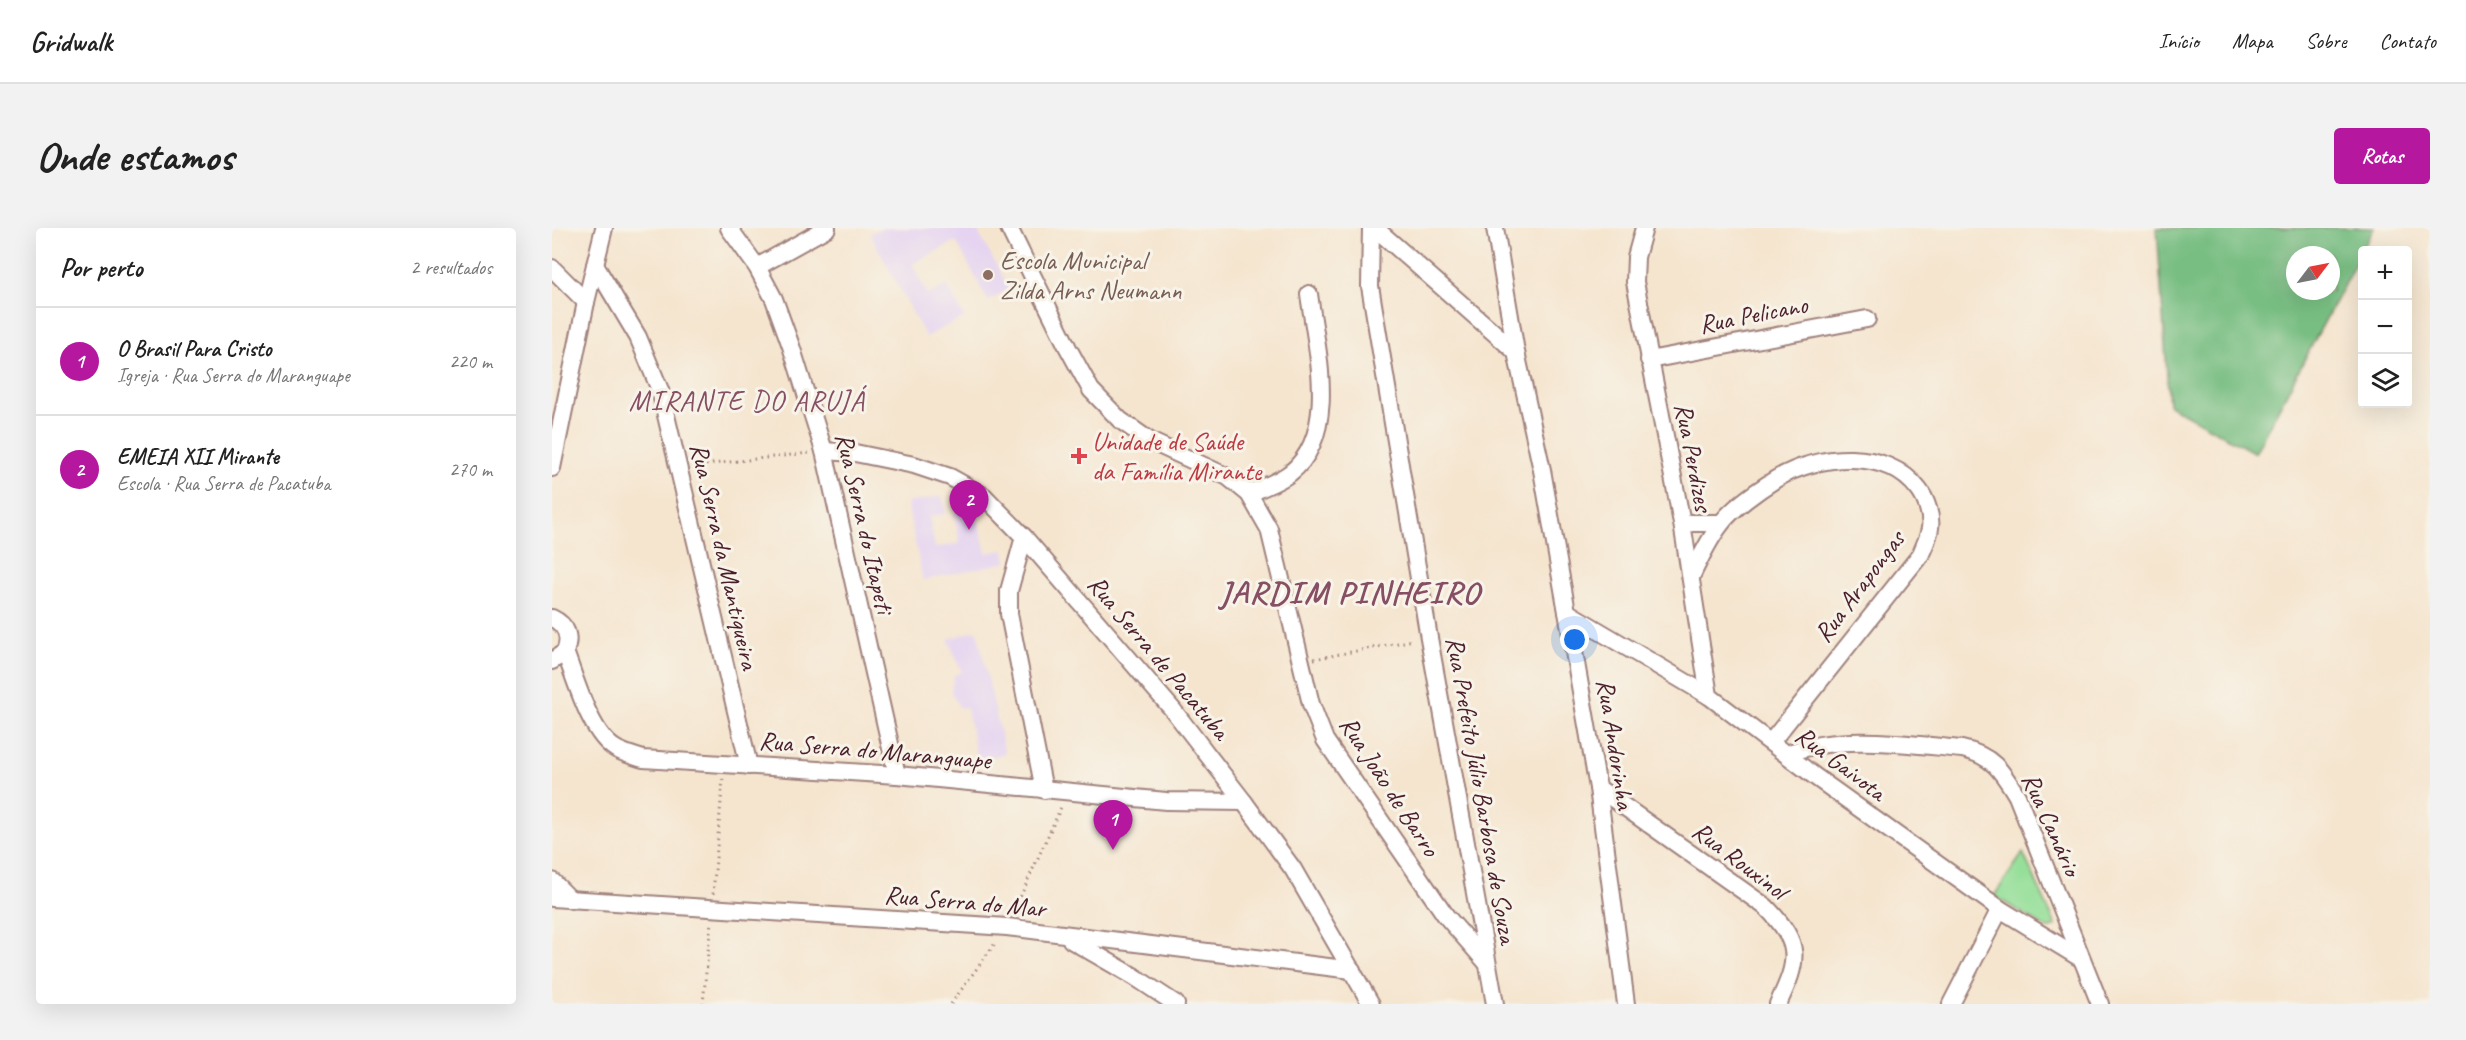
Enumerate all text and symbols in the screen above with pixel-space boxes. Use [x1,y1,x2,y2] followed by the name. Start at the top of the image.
[30,24,112,59] text: Gridwalk
[2159,28,2199,54] text: Início
[2232,28,2273,54] text: Mapa
[2306,28,2346,54] text: Sobre
[2379,28,2436,54] text: Contato
[2334,128,2430,184] button: Rotas
[36,130,233,183] text: Onde estamos
[1000,244,1182,307] place label: Escola Municipal Zilda Arns Neumann
[2286,246,2340,300] north arrow
[2358,246,2412,408] map controls
[2358,246,2412,300] button: +
[60,251,142,284] text: Por perto
[410,255,492,280] text: 2 resultados
[981,268,995,282] marker: Escola Municipal Zilda Arns Neumann
[1696,288,1812,341] street label: Rua Pelicano
[2358,300,2412,354] button: −
[117,335,271,363] text: O Brasil Para Cristo
[75,349,84,374] text: 1
[449,349,492,374] text: 220 m
[2358,354,2412,408] button: layers
[117,363,350,388] text: Igreja · Rua Serra do Maranguape
[629,383,868,418] district label: MIRANTE DO ARUJÁ
[1667,400,1721,516] street label: Rua Perdizes
[1092,425,1263,488] place label: Unidade de Saúde da Família Mirante
[828,430,902,620] street label: Rua Serra do Itapeti
[682,440,767,674] street label: Rua Serra da Mantiqueira
[117,443,279,471] text: EMEIA XII Mirante
[1070,447,1088,465] marker: Unidade de Saúde da Família Mirante
[75,457,84,482] text: 2
[449,457,492,482] text: 270 m
[117,471,331,496] text: Escola · Rua Serra de Pacatuba
[950,480,988,530] pin: 2
[1807,522,1913,649] street label: Rua Arapongas
[1080,568,1238,748] street label: Rua Serra de Pacatuba
[1218,572,1483,613] district label: JARDIM PINHEIRO
[1560,625,1589,654] your location
[1438,634,1525,948] street label: Rua Prefeito Júlio Barbosa de Souza
[1589,677,1642,813] street label: Rua Andorinha
[1332,710,1448,864] street label: Rua João de Barro
[1789,719,1895,810] street label: Rua Gaivota
[758,724,995,777] street label: Rua Serra do Maranguape
[2014,768,2090,883] street label: Rua Canário
[1094,800,1132,850] pin: 1
[1686,814,1797,910] street label: Rua Rouxinol
[883,878,1049,925] street label: Rua Serra do Mar

